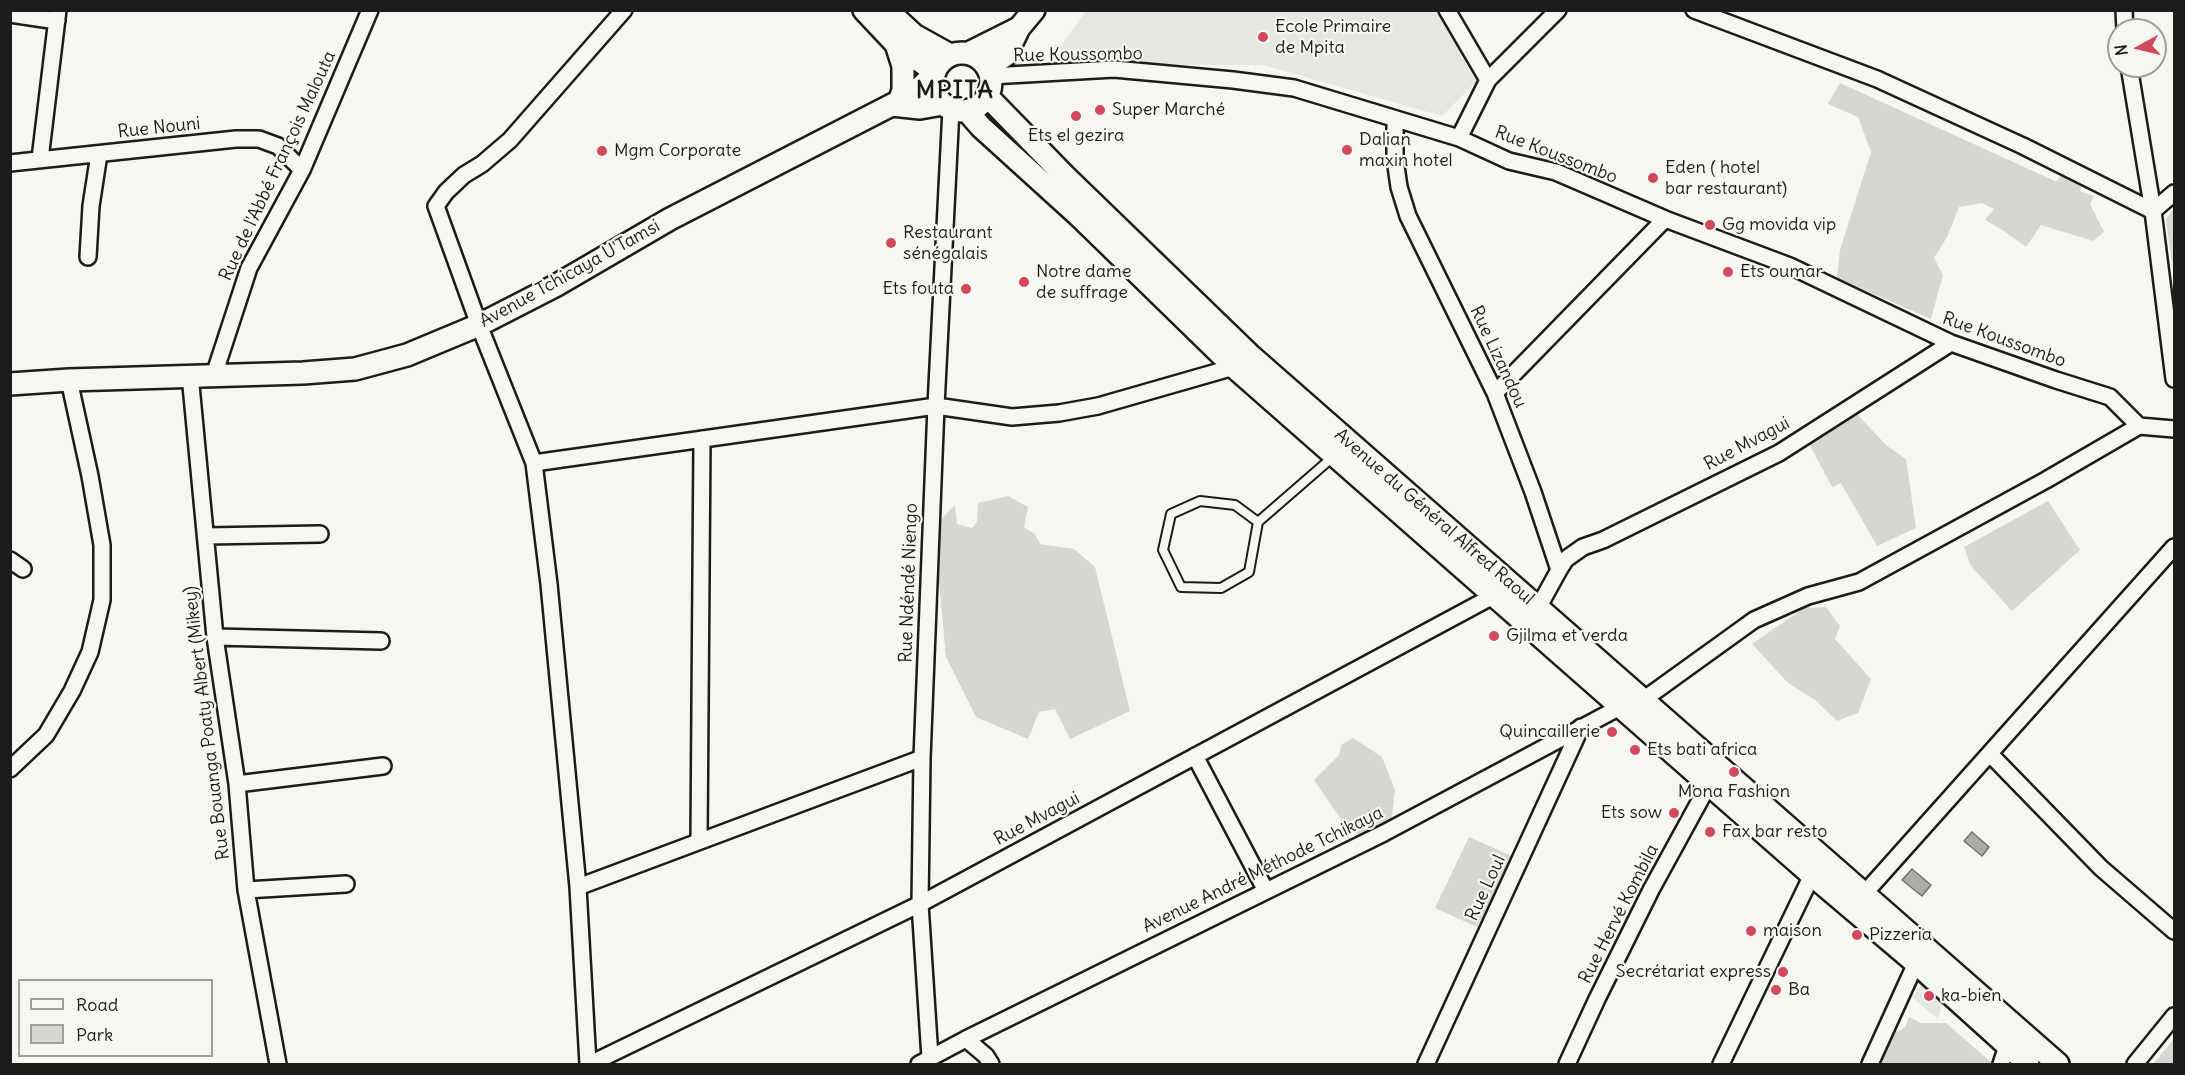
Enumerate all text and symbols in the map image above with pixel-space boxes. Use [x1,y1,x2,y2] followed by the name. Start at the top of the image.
[1275,16,1391,58] place label: Ecole Primaire de Mpita
[2107,18,2167,78] north arrow
[1256,30,1270,44] marker: Ecole Primaire de Mpita
[1013,43,1143,67] street label: Rue Koussombo
[2110,43,2132,57] text: N
[215,48,341,284] street label: Rue de l'Abbé François Malouta
[916,77,994,105] district label: MPITA
[1112,99,1225,121] place label: Super Marché
[1093,103,1107,117] marker: Super Marché
[1069,109,1083,123] marker: Ets el gezira
[117,113,201,143] street label: Rue Nouni
[1492,122,1620,188] street label: Rue Koussombo
[1028,125,1124,147] place label: Ets el gezira
[1359,129,1453,172] place label: Dalian maxin hotel
[614,140,741,162] place label: Mgm Corporate
[1340,143,1354,157] marker: Dalian maxin hotel
[595,144,609,158] marker: Mgm Corporate
[1665,157,1787,200] place label: Eden ( hotel bar restaurant)
[1646,171,1660,185] marker: Eden ( hotel bar restaurant)
[1722,214,1836,236] place label: Gg movida vip
[476,215,664,333] street label: Avenue Tchicaya U'Tamsi
[1703,218,1717,232] marker: Gg movida vip
[903,222,992,264] place label: Restaurant sénégalais
[884,236,898,250] marker: Restaurant sénégalais
[1036,261,1131,304] place label: Notre dame de suffrage
[1740,261,1823,283] place label: Ets oumar
[1721,265,1735,279] marker: Ets oumar
[1017,275,1031,289] marker: Notre dame de suffrage
[882,278,954,300] place label: Ets fouta
[959,282,973,296] marker: Ets fouta
[1465,303,1531,411] street label: Rue Lizandou
[1939,308,2069,372] street label: Rue Koussombo
[1701,412,1793,476] street label: Rue Mvagui
[1330,424,1538,610] street label: Avenue du Général Alfred Raoul
[895,503,923,663] street label: Rue Ndéndé Niengo
[179,585,235,861] street label: Rue Bouanga Poaty Albert (Mikey)
[1506,625,1628,647] place label: Gjilma et verda
[1487,629,1501,643] marker: Gjilma et verda
[1499,721,1600,743] place label: Quincaillerie
[1605,725,1619,739] marker: Quincaillerie
[1647,739,1757,761] place label: Ets bati africa
[1628,743,1642,757] marker: Ets bati africa
[1727,765,1741,779] marker: Mona Fashion
[1678,781,1790,803] place label: Mona Fashion
[991,787,1083,851] street label: Rue Mvagui
[1139,802,1387,938] street label: Avenue André Méthode Tchikaya
[1601,802,1662,824] place label: Ets sow
[1667,806,1681,820] marker: Ets sow
[1722,821,1827,843] place label: Fax bar resto
[1703,825,1717,839] marker: Fax bar resto
[1575,841,1663,987] street label: Rue Hervé Kombila
[1461,852,1511,924] street label: Rue Loul
[1763,920,1822,942] place label: maison
[1744,924,1758,938] marker: maison
[1869,924,1932,946] place label: Pizzeria
[1850,928,1864,942] marker: Pizzeria
[1616,961,1771,983] place label: Secrétariat express
[1776,965,1790,979] marker: Secrétariat express
[18,979,213,1057] legend
[1788,979,1810,1001] place label: Ba
[1769,983,1783,997] marker: Ba
[1941,985,2002,1007] place label: ka-bien
[1922,989,1936,1003] marker: ka-bien
[76,993,118,1016] text: Road
[76,1023,113,1046] text: Park

